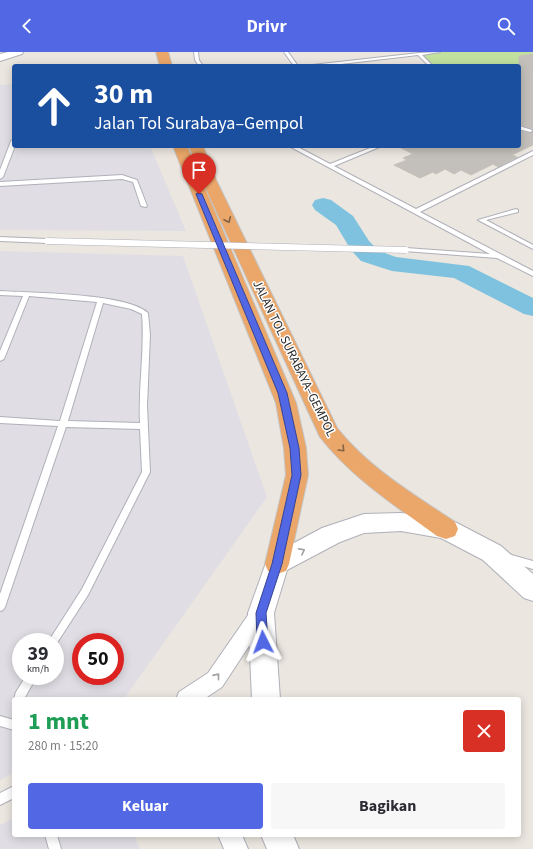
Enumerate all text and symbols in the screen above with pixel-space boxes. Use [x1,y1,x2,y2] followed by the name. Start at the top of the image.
[246,14,287,39] text: Drivr
[16,15,38,37] icon: back
[495,15,517,37] icon: search
[94,74,153,114] text: 30 m
[28,80,80,132] icon: ahead
[94,111,303,136] text: Jalan Tol Surabaya–Gempol
[182,153,216,194] pin
[188,159,210,181] icon: arrive
[223,216,231,224] one-way arrow
[248,277,340,440] street label: JALAN TOL SURABAYA–GEMPOL
[337,444,344,451] one-way arrow
[297,549,305,556] one-way arrow
[242,621,284,663] position arrow
[72,633,124,685] speed limit sign: 50
[27,640,49,668] text: 39
[27,662,49,676] text: km/h
[213,673,220,680] one-way arrow
[28,704,89,739] text: 1 mnt
[463,710,505,752] button: close
[28,737,98,755] text: 280 m · 15:20
[28,783,263,829] button: Keluar
[271,783,505,829] button: Bagikan

